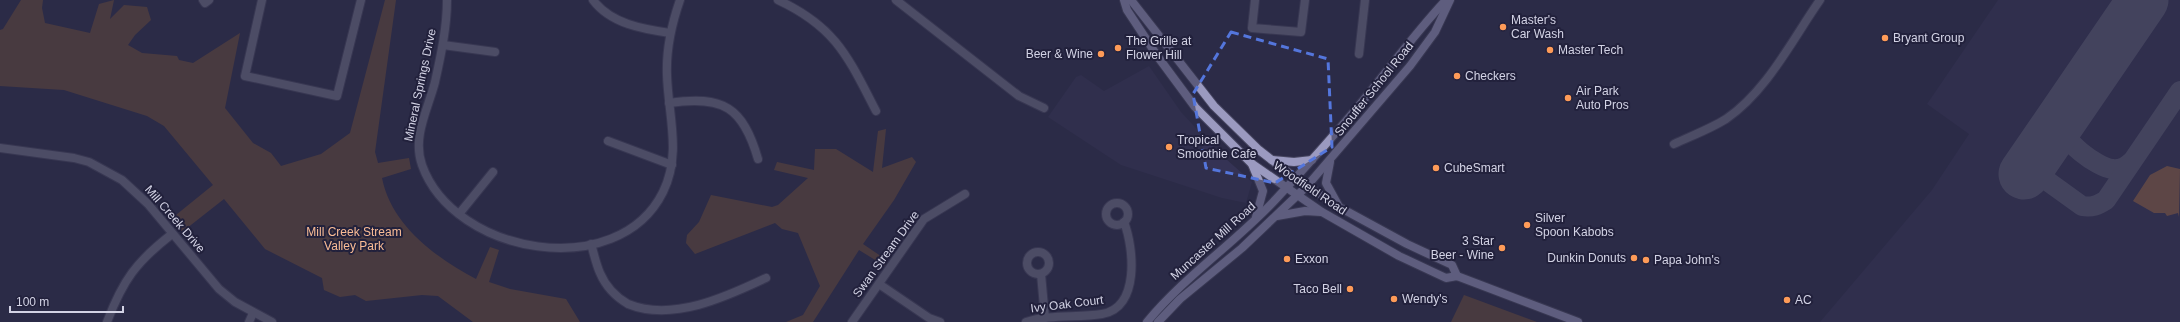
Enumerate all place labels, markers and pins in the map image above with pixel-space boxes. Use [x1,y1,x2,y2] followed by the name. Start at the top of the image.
[1511,13,1564,41] place label: Master's Car Wash
[1498,22,1508,32] marker: Master's Car Wash
[1893,31,1965,45] place label: Bryant Group
[1880,33,1890,43] marker: Bryant Group
[1126,34,1192,62] place label: The Grille at Flower Hill
[1113,43,1123,53] marker: The Grille at Flower Hill
[1558,43,1623,57] place label: Master Tech
[1545,45,1555,55] marker: Master Tech
[1026,47,1093,61] place label: Beer & Wine
[1096,49,1106,59] marker: Beer & Wine
[1465,69,1516,83] place label: Checkers
[1452,71,1462,81] marker: Checkers
[1576,84,1629,112] place label: Air Park Auto Pros
[1563,93,1573,103] marker: Air Park Auto Pros
[1177,133,1257,161] place label: Tropical Smoothie Cafe
[1164,142,1174,152] marker: Tropical Smoothie Cafe
[1444,161,1505,175] place label: CubeSmart
[1431,163,1441,173] marker: CubeSmart
[1535,211,1614,239] place label: Silver Spoon Kabobs
[1522,220,1532,230] marker: Silver Spoon Kabobs
[1431,234,1494,262] place label: 3 Star Beer - Wine
[1497,243,1507,253] marker: 3 Star Beer - Wine
[1547,251,1626,265] place label: Dunkin Donuts
[1295,252,1328,266] place label: Exxon
[1629,253,1639,263] marker: Dunkin Donuts
[1654,253,1720,267] place label: Papa John's
[1282,254,1292,264] marker: Exxon
[1641,255,1651,265] marker: Papa John's
[1293,282,1342,296] place label: Taco Bell
[1345,284,1355,294] marker: Taco Bell
[1402,292,1447,306] place label: Wendy's
[1795,293,1812,307] place label: AC
[1389,294,1399,304] marker: Wendy's
[1782,295,1792,305] marker: AC

